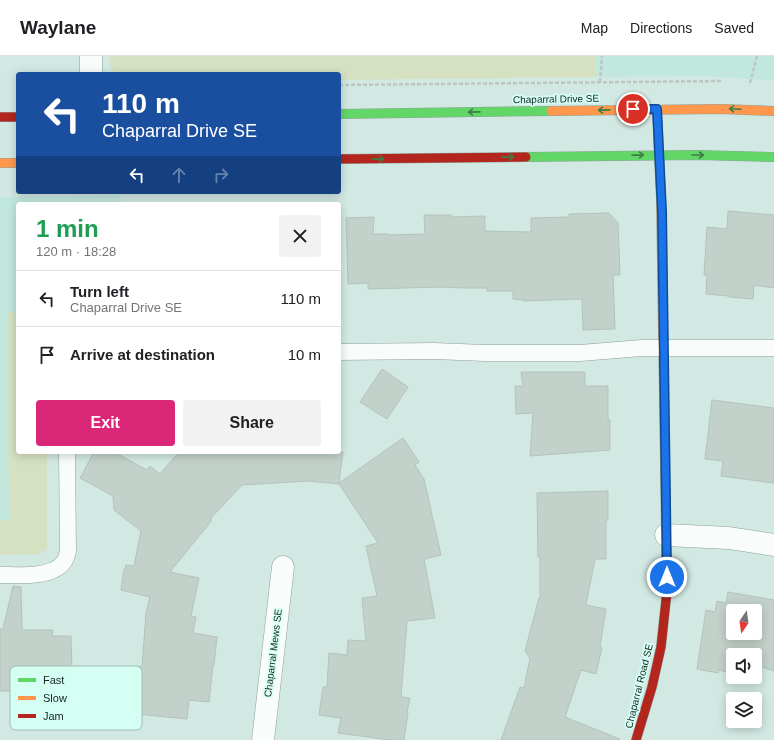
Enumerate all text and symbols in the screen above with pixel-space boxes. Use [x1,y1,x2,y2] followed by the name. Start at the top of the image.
[20,17,96,38] text: Waylane
[581,20,608,36] text: Map
[630,20,692,36] text: Directions
[714,20,754,36] text: Saved
[36,88,88,140] icon: left
[102,88,180,119] text: 110 m
[616,92,650,126] pin
[513,93,599,105] street label: Chaparral Drive SE
[622,98,644,120] icon: arrive
[598,106,611,114] one-way arrow
[729,106,742,113] one-way arrow
[468,108,481,115] one-way arrow
[102,121,257,141] text: Chaparral Drive SE
[691,151,704,159] one-way arrow
[631,152,644,159] one-way arrow
[501,153,514,161] one-way arrow
[371,155,384,163] one-way arrow
[126,164,148,186] icon: left
[168,164,190,186] icon: ahead
[210,164,232,186] icon: right
[36,215,99,242] text: 1 min
[279,215,321,257] button: close
[36,244,116,259] text: 120 m · 18:28
[70,283,129,300] text: Turn left
[36,288,58,310] icon: left
[280,290,321,307] text: 110 m
[70,300,182,315] text: Chaparral Drive SE
[36,344,58,366] icon: arrive
[70,346,215,363] text: Arrive at destination
[288,346,321,363] text: 10 m
[36,400,175,446] button: Exit
[183,400,321,446] button: Share
[646,556,688,598] position arrow
[726,604,762,640] north arrow
[726,604,762,728] map controls
[262,608,284,698] street label: Chaparral Mews SE
[623,642,655,729] street label: Chaparral Road SE
[726,648,762,684] button: sound
[10,666,142,730] legend
[43,674,64,686] text: Fast
[43,692,67,704] text: Slow
[726,692,762,728] button: layers
[43,710,64,722] text: Jam

